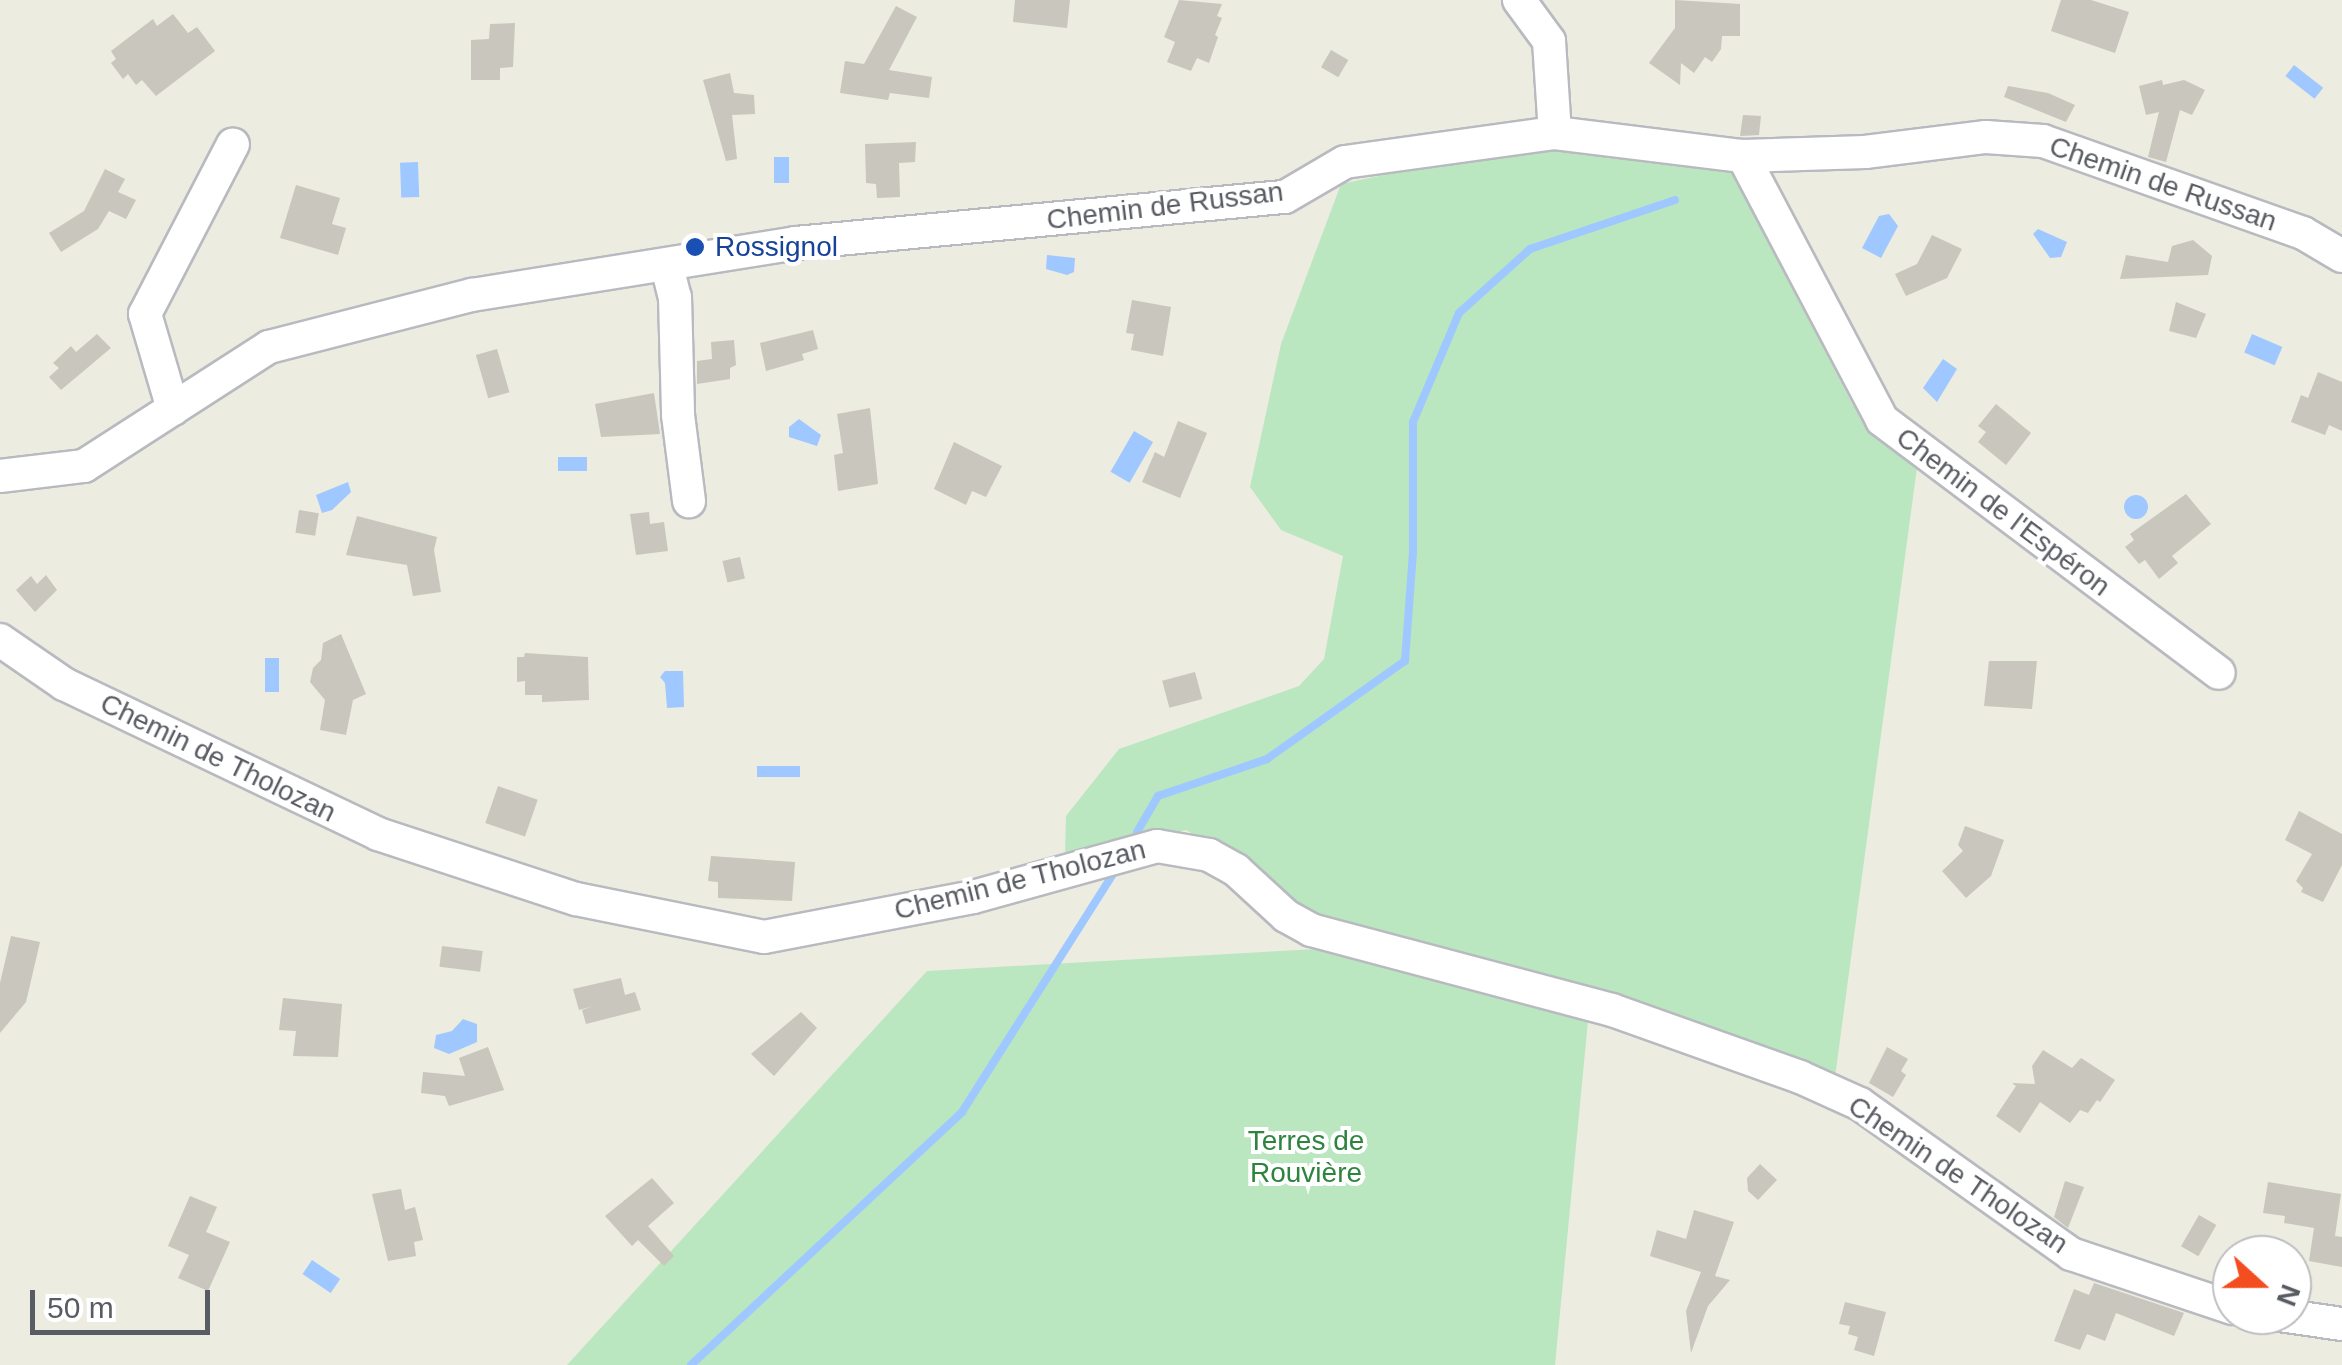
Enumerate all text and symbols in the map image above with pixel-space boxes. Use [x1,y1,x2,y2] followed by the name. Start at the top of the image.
[2045,129,2281,239] street label: Chemin de Russan
[1045,175,1285,237] street label: Chemin de Russan
[715,230,838,264] place label: Rossignol
[684,236,706,258] marker: Rossignol
[1889,421,2117,603] street label: Chemin de l'Espéron
[95,686,341,830] street label: Chemin de Tholozan
[891,832,1149,928] street label: Chemin de Tholozan
[1842,1089,2074,1261] street label: Chemin de Tholozan
[1248,1124,1364,1190] park label: Terres de Rouvière
[2212,1235,2312,1335] north arrow
[35,1270,215,1332] scale bar
[2271,1280,2307,1310] text: N
[47,1291,114,1324] text: 50 m

